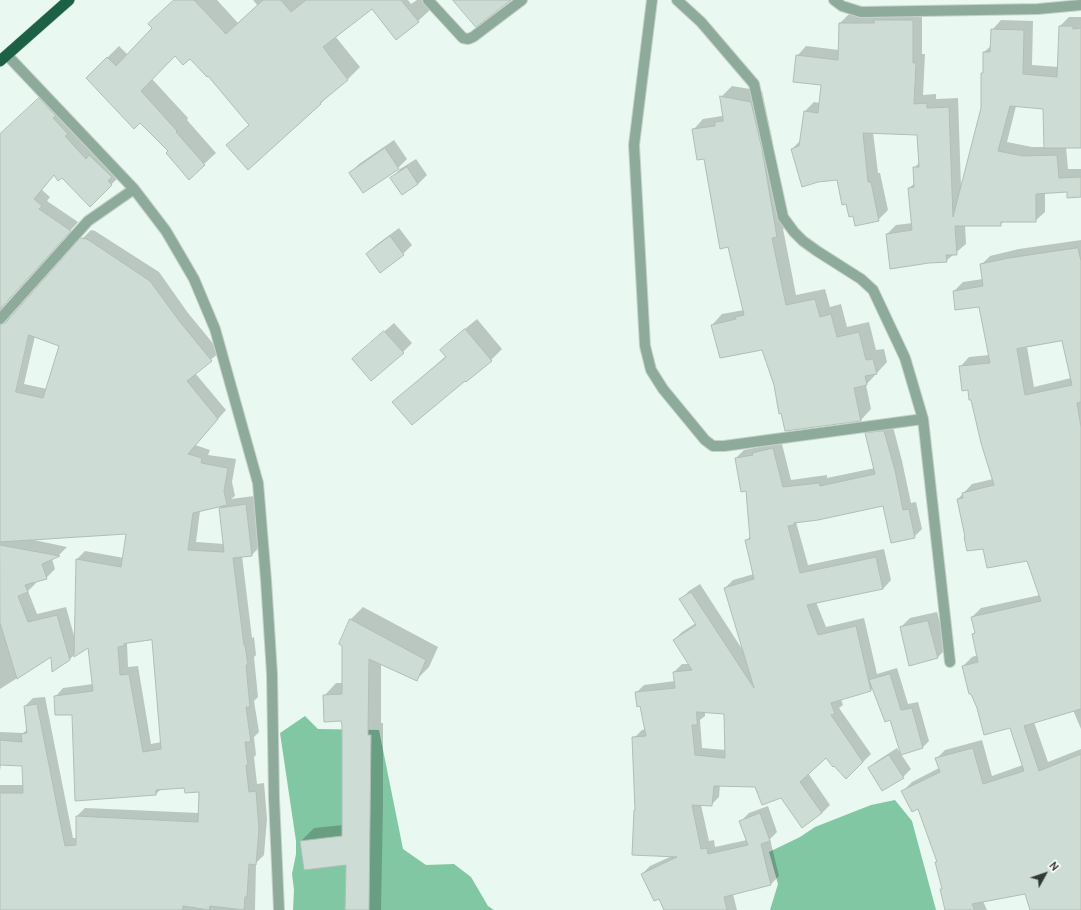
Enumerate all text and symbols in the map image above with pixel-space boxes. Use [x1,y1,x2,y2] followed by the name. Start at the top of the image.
[1025,854,1065,894] north arrow
[1046,859,1062,874] text: N

